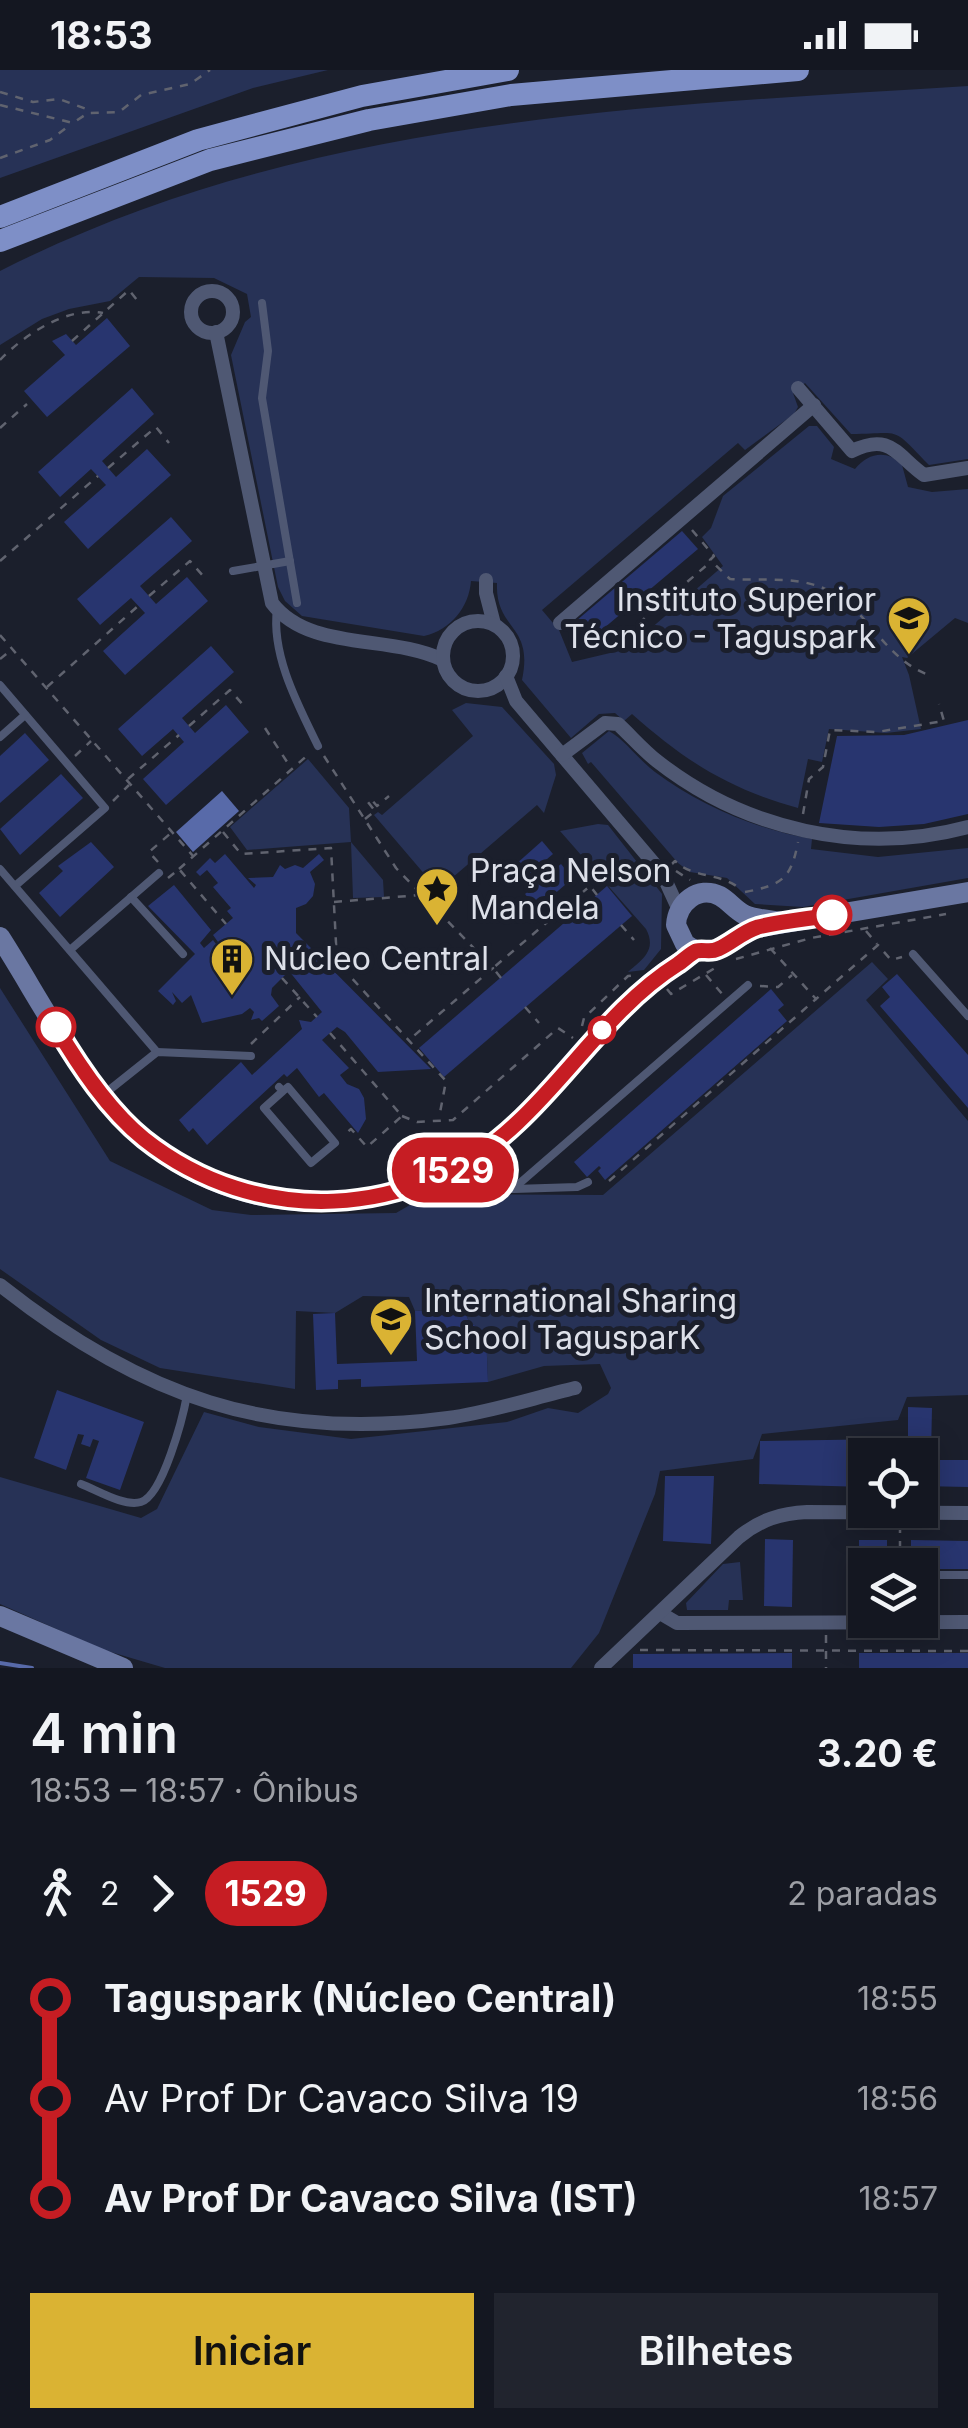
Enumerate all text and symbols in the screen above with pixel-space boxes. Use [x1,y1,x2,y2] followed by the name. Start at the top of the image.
[50,12,153,58] text: 18:53
[564,580,876,656] place label: Instituto Superior Técnico - Taguspark
[886,595,932,656] school or university icon: Instituto Superior Técnico - Taguspark
[470,851,672,927] place label: Praça Nelson Mandela
[414,866,460,927] place icon: Praça Nelson Mandela
[813,896,851,934] unlabelled marker
[209,936,255,997] building icon: Núcleo Central
[264,939,489,978] place label: Núcleo Central
[37,1008,75,1046] unlabelled marker
[589,1017,615,1043] unlabelled marker
[383,1138,523,1202] line badge: 1529
[412,1149,494,1191] text: 1529
[424,1281,737,1357] place label: International Sharing School TagusparK
[368,1296,414,1357] school or university icon: International Sharing School TagusparK
[848,1438,938,1638] map controls
[848,1438,938,1528] button: locate
[848,1548,938,1638] button: layers
[30,1700,178,1766] text: 4 min
[817,1730,938,1776] text: 3.20 €
[30,1771,359,1810] text: 18:53 – 18:57 · Ônibus
[30,1866,85,1921] icon: walk
[135,1866,190,1921] icon: forward
[225,1872,307,1914] text: 1529
[100,1874,120,1913] text: 2
[787,1874,938,1913] text: 2 paradas
[104,1975,616,2021] text: Taguspark (Núcleo Central)
[857,1979,938,2018] text: 18:55
[104,2075,579,2121] text: Av Prof Dr Cavaco Silva 19
[857,2079,938,2118] text: 18:56
[104,2175,638,2221] text: Av Prof Dr Cavaco Silva (IST)
[858,2179,938,2218] text: 18:57
[30,2293,474,2408] button: Iniciar
[494,2293,938,2408] button: Bilhetes

